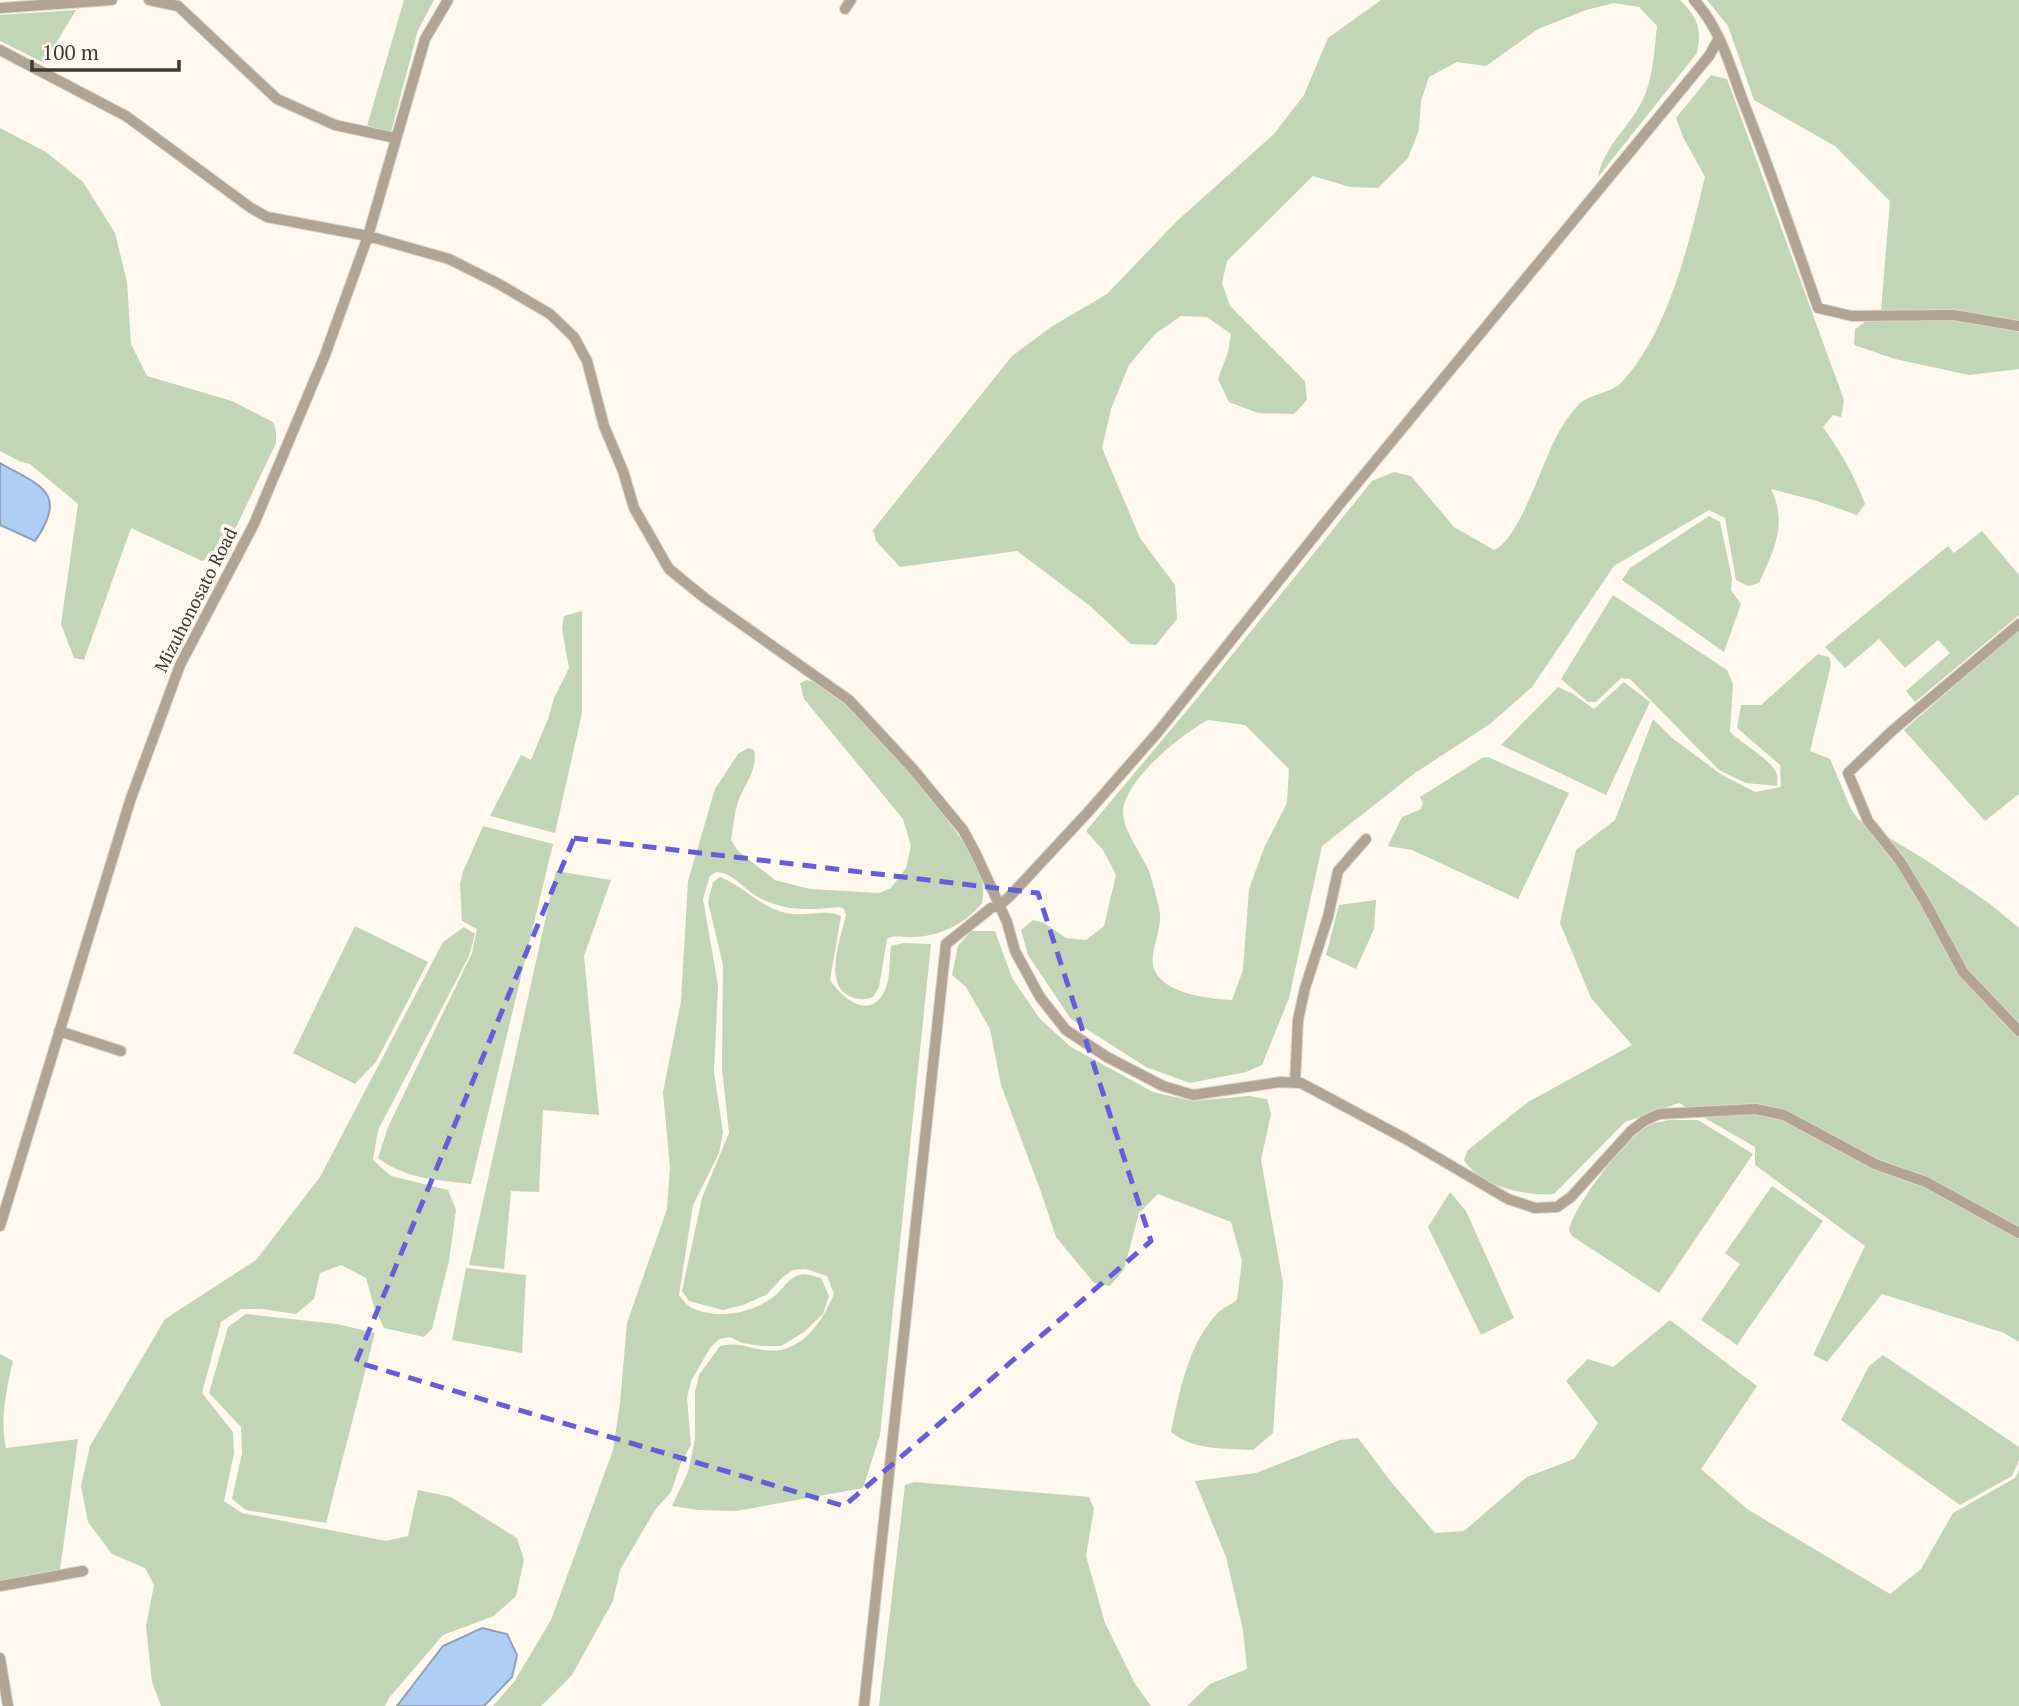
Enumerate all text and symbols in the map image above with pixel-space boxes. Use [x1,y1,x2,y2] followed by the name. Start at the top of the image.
[32,28,178,72] scale bar
[42,38,99,66] text: 100 m
[148,523,242,676] street label: Mizuhonosato Road

